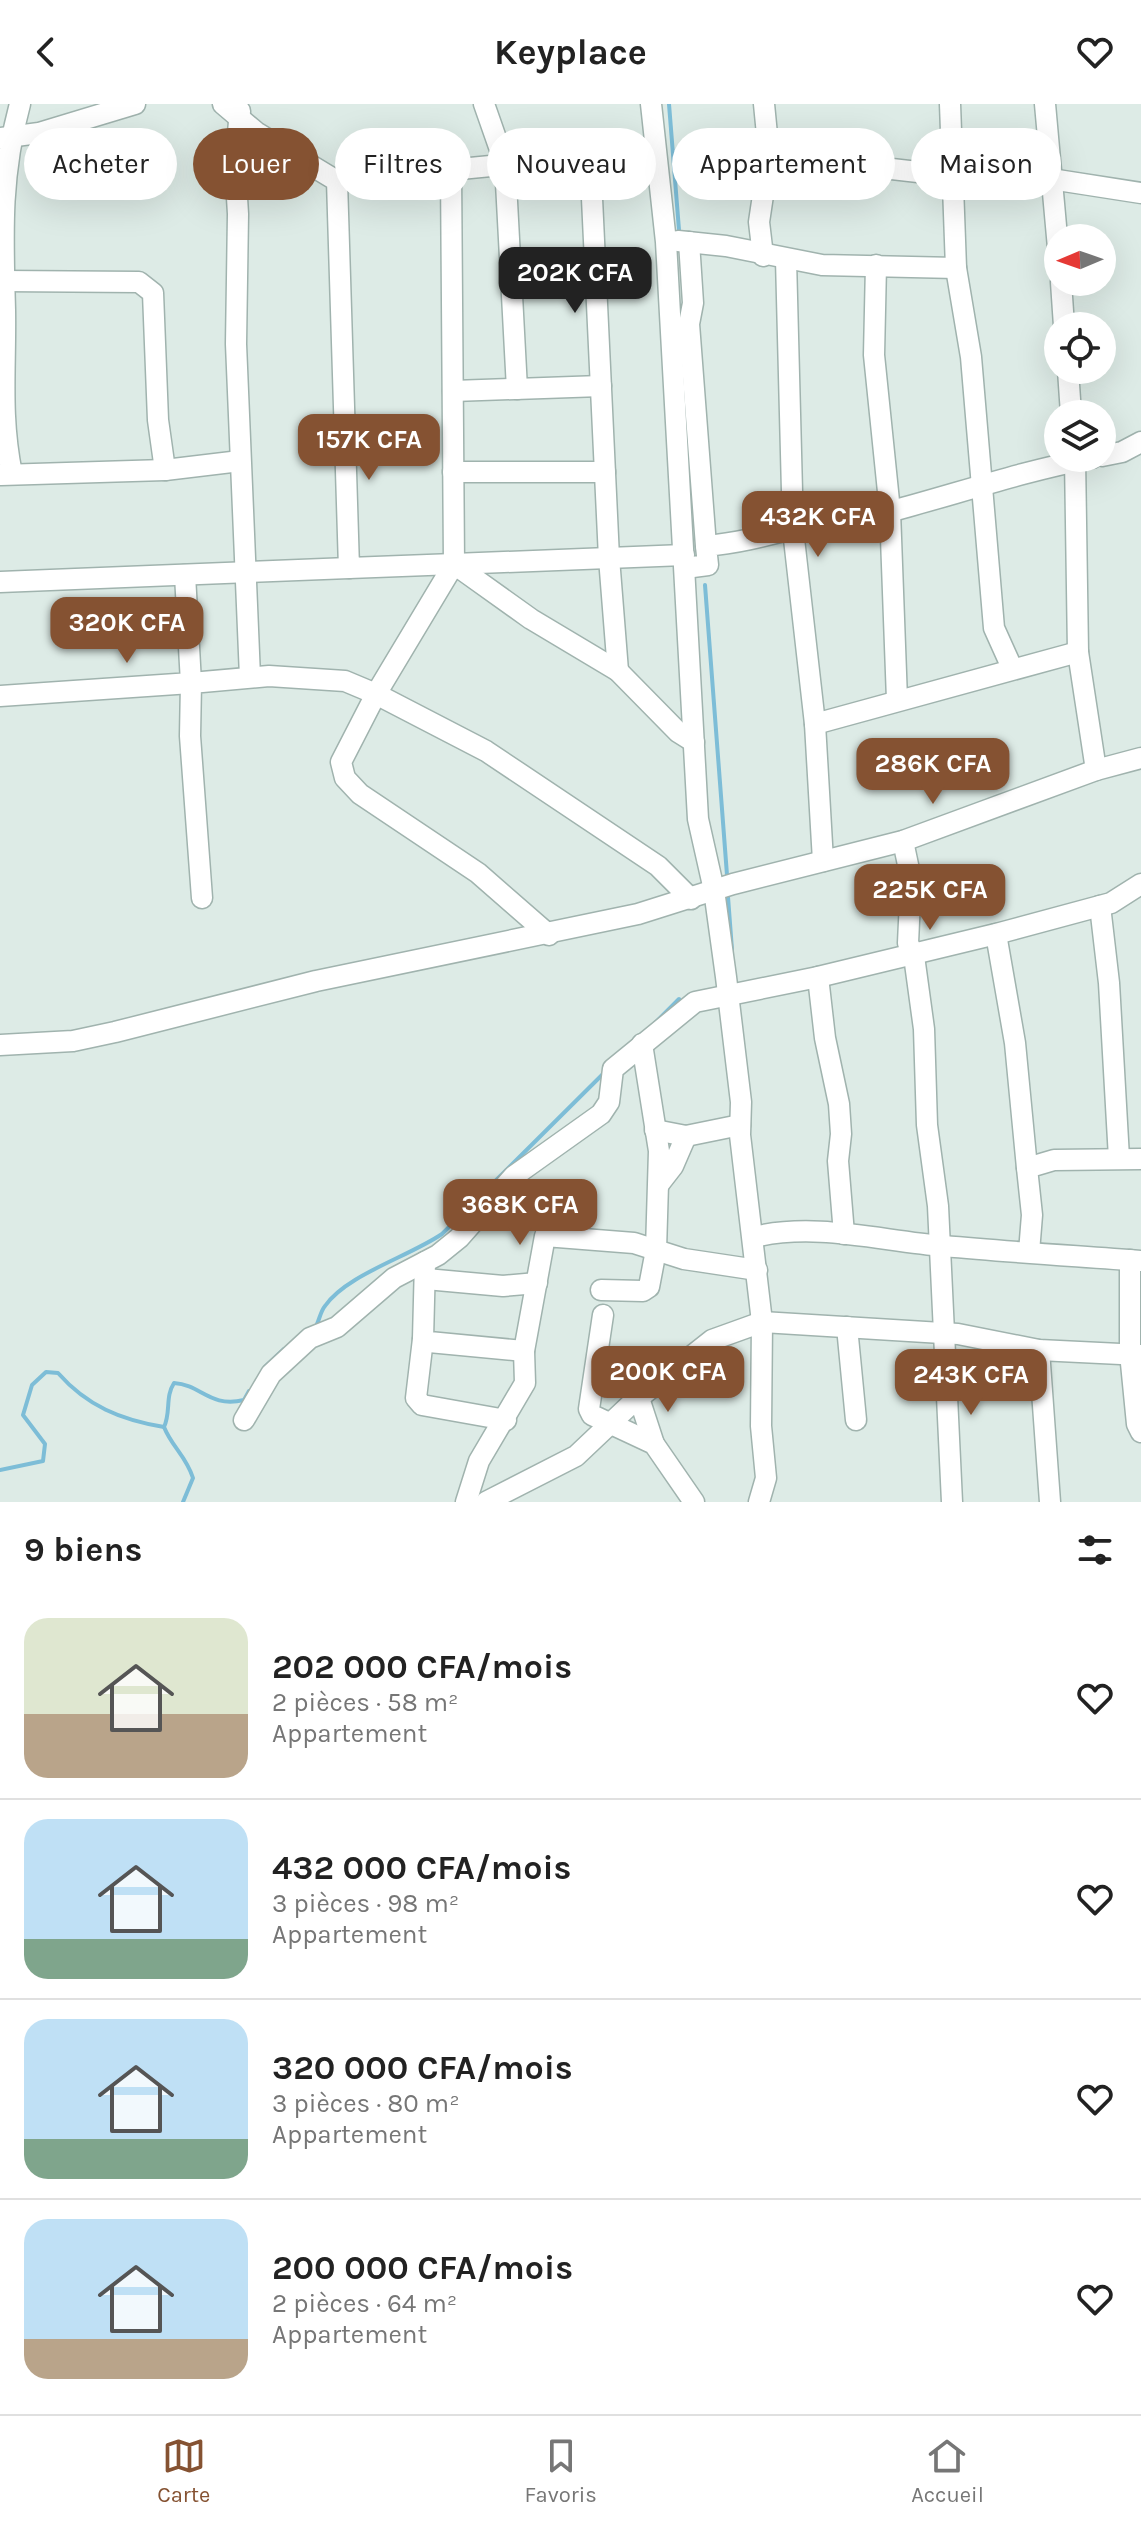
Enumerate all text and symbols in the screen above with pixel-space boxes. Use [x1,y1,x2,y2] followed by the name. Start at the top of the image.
[24,30,68,74] icon: back
[1073,30,1117,74] icon: heart
[494,31,647,73] text: Keyplace
[24,128,177,200] chip: Acheter
[193,128,319,200] chip: Louer
[335,128,471,200] chip: Filtres
[487,128,656,200] chip: Nouveau
[672,128,895,200] chip: Appartement
[911,128,1061,200] chip: Maison
[1044,224,1116,296] north arrow
[1044,224,1116,472] map controls
[492,247,658,315] pin: 202K CFA
[517,257,633,288] text: 202K CFA
[1044,312,1116,384] button: locate
[1044,400,1116,472] button: layers
[286,414,452,482] pin: 157K CFA
[316,424,422,455] text: 157K CFA
[735,491,901,559] pin: 432K CFA
[760,501,876,532] text: 432K CFA
[44,597,210,665] pin: 320K CFA
[68,607,186,638] text: 320K CFA
[850,738,1016,806] pin: 286K CFA
[874,748,992,779] text: 286K CFA
[847,864,1013,932] pin: 225K CFA
[872,874,988,905] text: 225K CFA
[437,1179,603,1247] pin: 368K CFA
[461,1189,579,1220] text: 368K CFA
[585,1346,751,1414] pin: 200K CFA
[888,1349,1054,1417] pin: 243K CFA
[609,1356,727,1387] text: 200K CFA
[913,1359,1029,1390] text: 243K CFA
[1073,1528,1117,1572] icon: filters
[24,1530,143,1570] text: 9 biens
[272,1647,572,1687] text: 202 000 CFA/mois
[88,1650,184,1746] icon: home
[1073,1676,1117,1720] icon: heart
[272,1687,459,1718] text: 2 pièces · 58 m²
[272,1718,427,1749] text: Appartement
[272,1848,571,1888] text: 432 000 CFA/mois
[88,1851,184,1947] icon: home
[1073,1877,1117,1921] icon: heart
[272,1888,459,1919] text: 3 pièces · 98 m²
[272,1919,427,1950] text: Appartement
[272,2048,573,2088] text: 320 000 CFA/mois
[88,2051,184,2147] icon: home
[1073,2077,1117,2121] icon: heart
[272,2088,460,2119] text: 3 pièces · 80 m²
[272,2119,427,2150] text: Appartement
[272,2248,573,2288] text: 200 000 CFA/mois
[88,2251,184,2347] icon: home
[1073,2277,1117,2321] icon: heart
[272,2288,457,2319] text: 2 pièces · 64 m²
[272,2319,427,2350] text: Appartement
[157,2434,210,2508] tab: Carte
[525,2434,597,2508] tab: Favoris
[911,2434,984,2508] tab: Accueil

